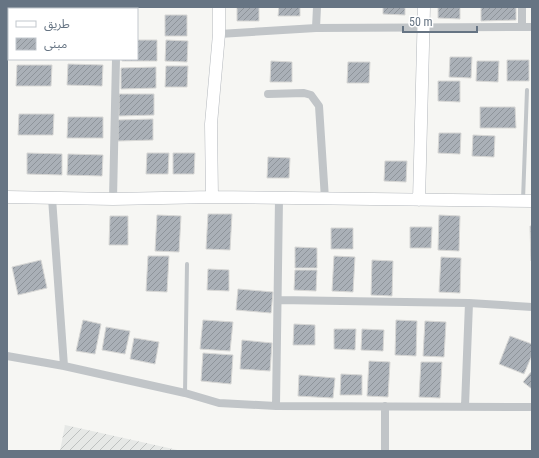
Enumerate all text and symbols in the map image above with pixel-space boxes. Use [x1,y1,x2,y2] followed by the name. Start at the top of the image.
[8,8,138,60] legend
[403,8,477,34] scale bar
[409,15,433,29] text: 50 m
[44,17,70,32] text: طريق
[44,37,67,51] text: مبنى

